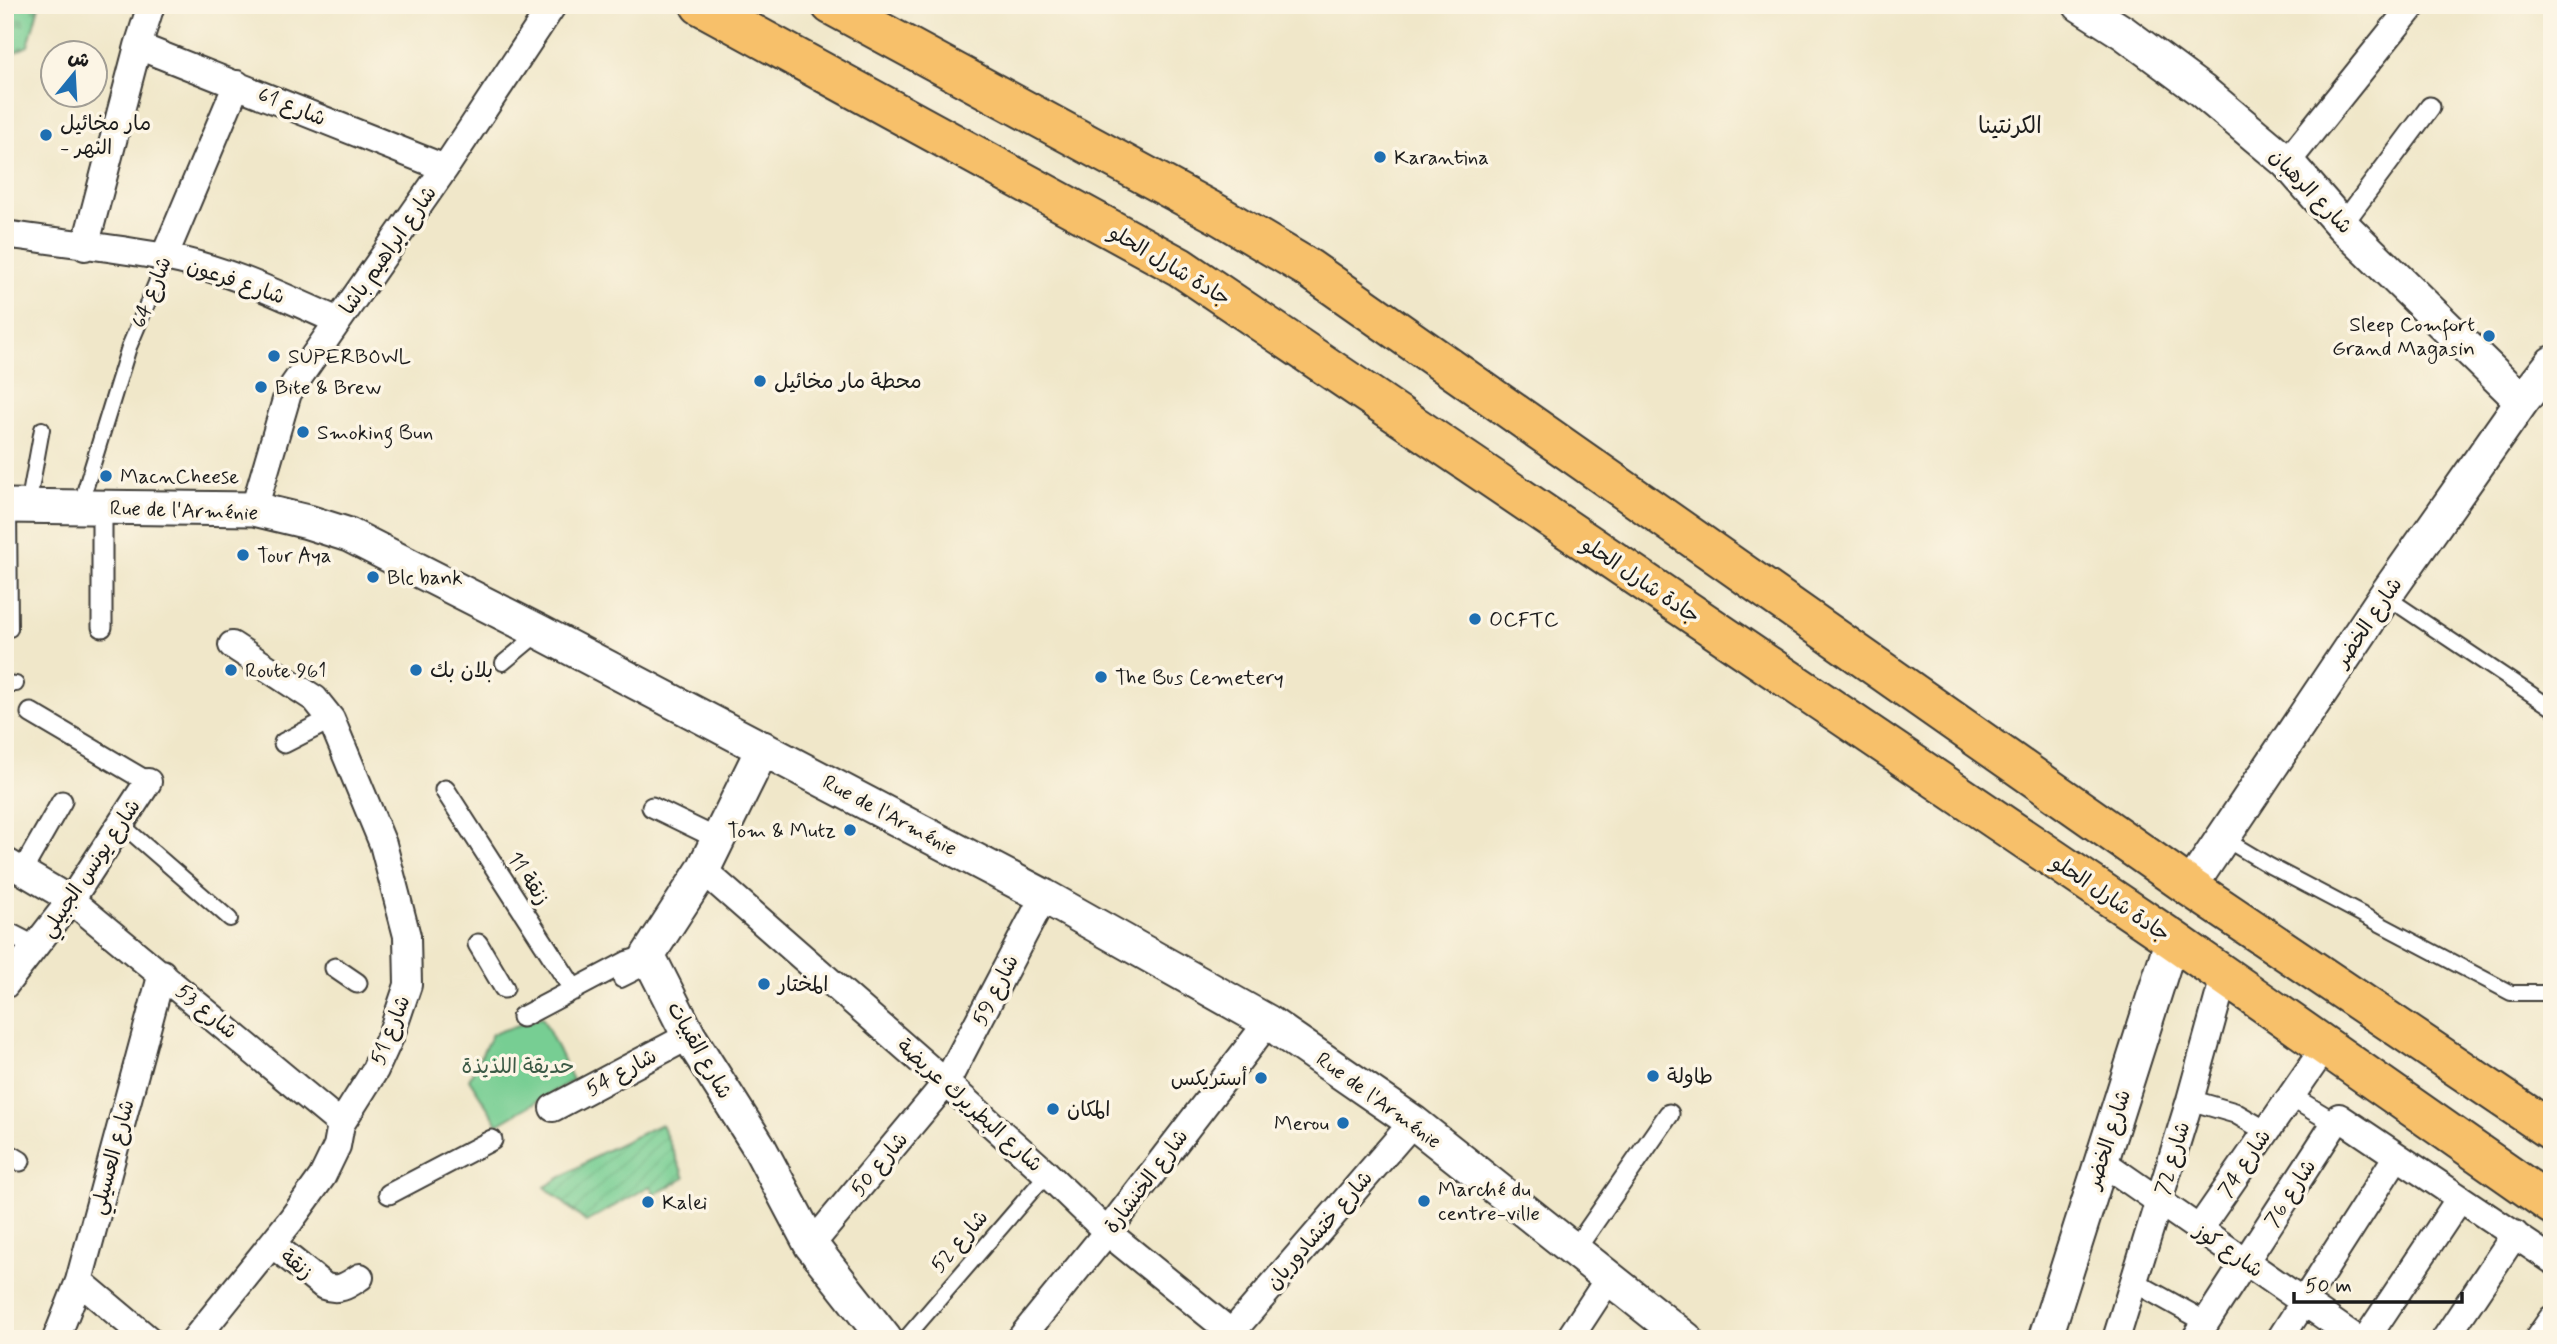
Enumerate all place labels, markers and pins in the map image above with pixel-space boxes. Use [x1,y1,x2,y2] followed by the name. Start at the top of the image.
[60,110,151,162] place label: مار مخائيل - النهر
[38,127,54,143] marker: مار مخائيل - النهر
[1394,144,1489,172] place label: Karantina
[1372,149,1388,165] marker: Karantina
[2332,311,2475,364] place label: Sleep Comfort Grand Magasin
[2481,328,2497,344] marker: Sleep Comfort Grand Magasin
[288,343,411,371] place label: SUPERBOWL
[266,348,282,364] marker: SUPERBOWL
[774,368,922,396] place label: محطة مار مخائيل
[752,373,768,389] marker: محطة مار مخائيل
[275,374,381,402] place label: Bite & Brew
[253,379,269,395] marker: Bite & Brew
[317,419,433,449] place label: Smoking Bun
[295,424,311,440] marker: Smoking Bun
[120,463,239,491] place label: MacnCheese
[98,468,114,484] marker: MacnCheese
[257,542,332,570] place label: Tour Aya
[235,547,251,563] marker: Tour Aya
[387,564,463,592] place label: Blc bank
[365,569,381,585] marker: Blc bank
[1489,606,1559,634] place label: OCFTC
[1467,611,1483,627] marker: OCFTC
[245,657,327,685] place label: Route 961
[430,657,493,685] place label: بلان بك
[223,662,239,678] marker: Route 961
[408,662,424,678] marker: بلان بك
[1115,664,1284,692] place label: The Bus Cemetery
[1093,669,1109,685] marker: The Bus Cemetery
[727,817,836,845] place label: Tom & Mutz
[842,822,858,838] marker: Tom & Mutz
[776,971,829,999] place label: المختار
[756,976,772,992] marker: المختار
[1667,1063,1713,1091] place label: طاولة
[1171,1065,1247,1093] place label: أستريكس
[1645,1068,1661,1084] marker: طاولة
[1253,1070,1269,1086] marker: أستريكس
[1067,1096,1110,1124] place label: المكان
[1045,1101,1061,1117] marker: المكان
[1274,1110,1329,1138] place label: Merou
[1335,1115,1351,1131] marker: Merou
[1438,1176,1540,1228] place label: Marché du centre-ville
[662,1189,707,1217] place label: Kalei
[1416,1193,1432,1209] marker: Marché du centre-ville
[640,1194,656,1210] marker: Kalei

